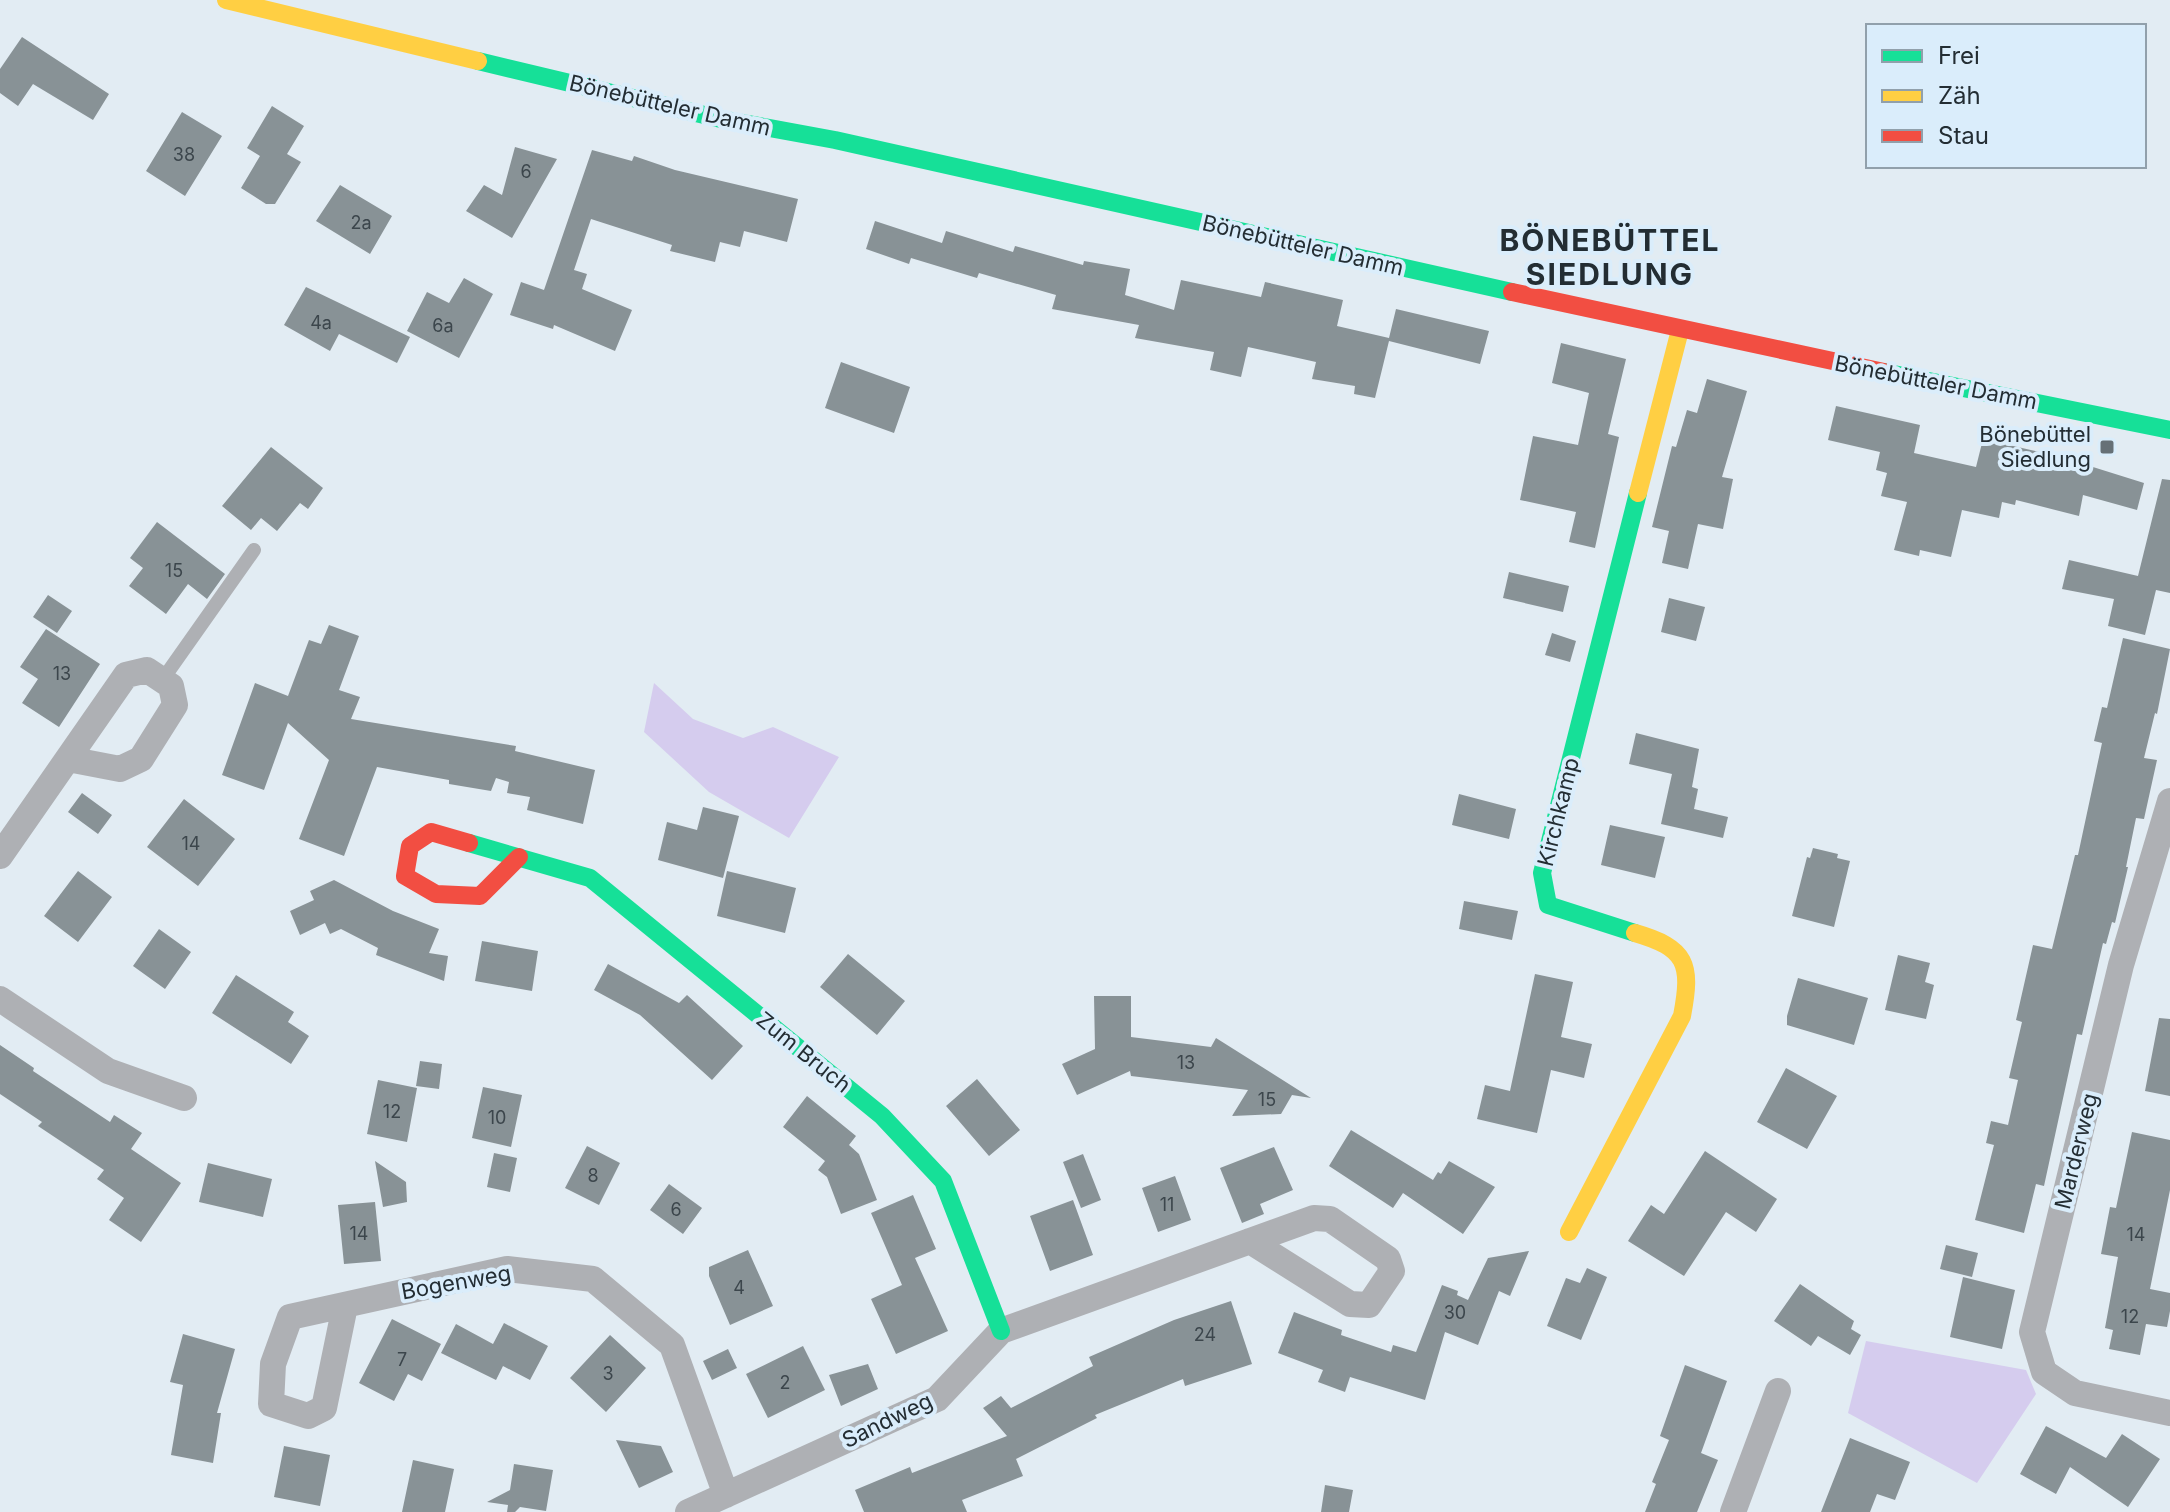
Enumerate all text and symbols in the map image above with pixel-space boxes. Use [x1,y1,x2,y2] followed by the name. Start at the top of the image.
[1866,24,2146,168] legend
[1938,41,1980,70] text: Frei
[567,69,773,141] street label: Bönebütteler Damm
[1938,81,1981,110] text: Zäh
[1938,121,1989,150] text: Stau
[173,144,195,165] house number: 38
[520,161,532,182] house number: 6
[1200,209,1406,281] street label: Bönebütteler Damm
[350,212,372,233] house number: 2a
[1499,222,1721,292] district label: BÖNEBÜTTEL SIEDLUNG
[310,312,332,333] house number: 4a
[432,315,454,336] house number: 6a
[1833,350,2039,414] street label: Bönebütteler Damm
[1979,421,2091,472] place label: Bönebüttel Siedlung
[2098,438,2116,456] marker: Bönebüttel Siedlung
[165,560,183,581] house number: 15
[53,663,71,684] house number: 13
[1532,755,1584,869] street label: Kirchkamp
[182,833,200,854] house number: 14
[752,1006,856,1098] street label: Zum Bruch
[1177,1052,1195,1073] house number: 13
[1258,1089,1276,1110] house number: 15
[2049,1090,2103,1212] street label: Marderweg
[383,1101,401,1122] house number: 12
[488,1107,506,1128] house number: 10
[587,1165,599,1186] house number: 8
[1160,1194,1174,1215] house number: 11
[670,1199,682,1220] house number: 6
[350,1223,368,1244] house number: 14
[2127,1224,2145,1245] house number: 14
[399,1260,513,1304] street label: Bogenweg
[733,1277,745,1298] house number: 4
[1444,1302,1466,1323] house number: 30
[2121,1306,2139,1327] house number: 12
[1194,1324,1216,1345] house number: 24
[397,1349,407,1370] house number: 7
[602,1363,614,1384] house number: 3
[780,1372,790,1393] house number: 2
[838,1387,936,1453] street label: Sandweg

